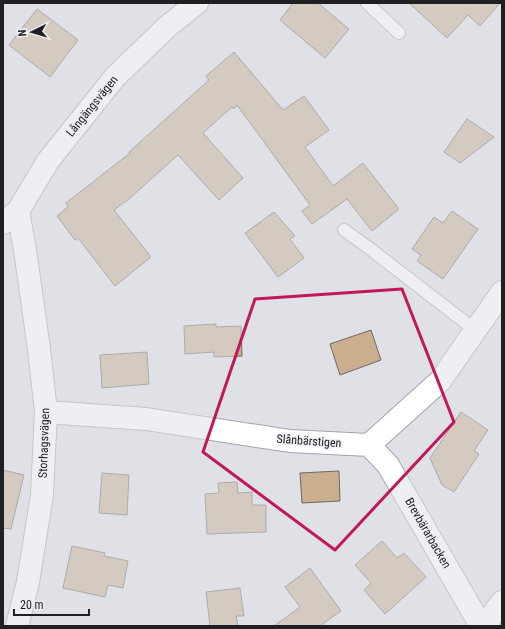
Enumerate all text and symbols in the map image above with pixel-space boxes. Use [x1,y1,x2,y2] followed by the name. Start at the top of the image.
[12,12,52,52] north arrow
[16,29,29,37] text: N
[63,73,121,139] street label: Långängsvägen
[36,407,52,478] street label: Storhagsvägen
[276,432,342,450] street label: Slånbärstigen
[402,495,454,571] street label: Brevbärarbacken
[14,591,89,617] scale bar
[20,598,44,612] text: 20 m

